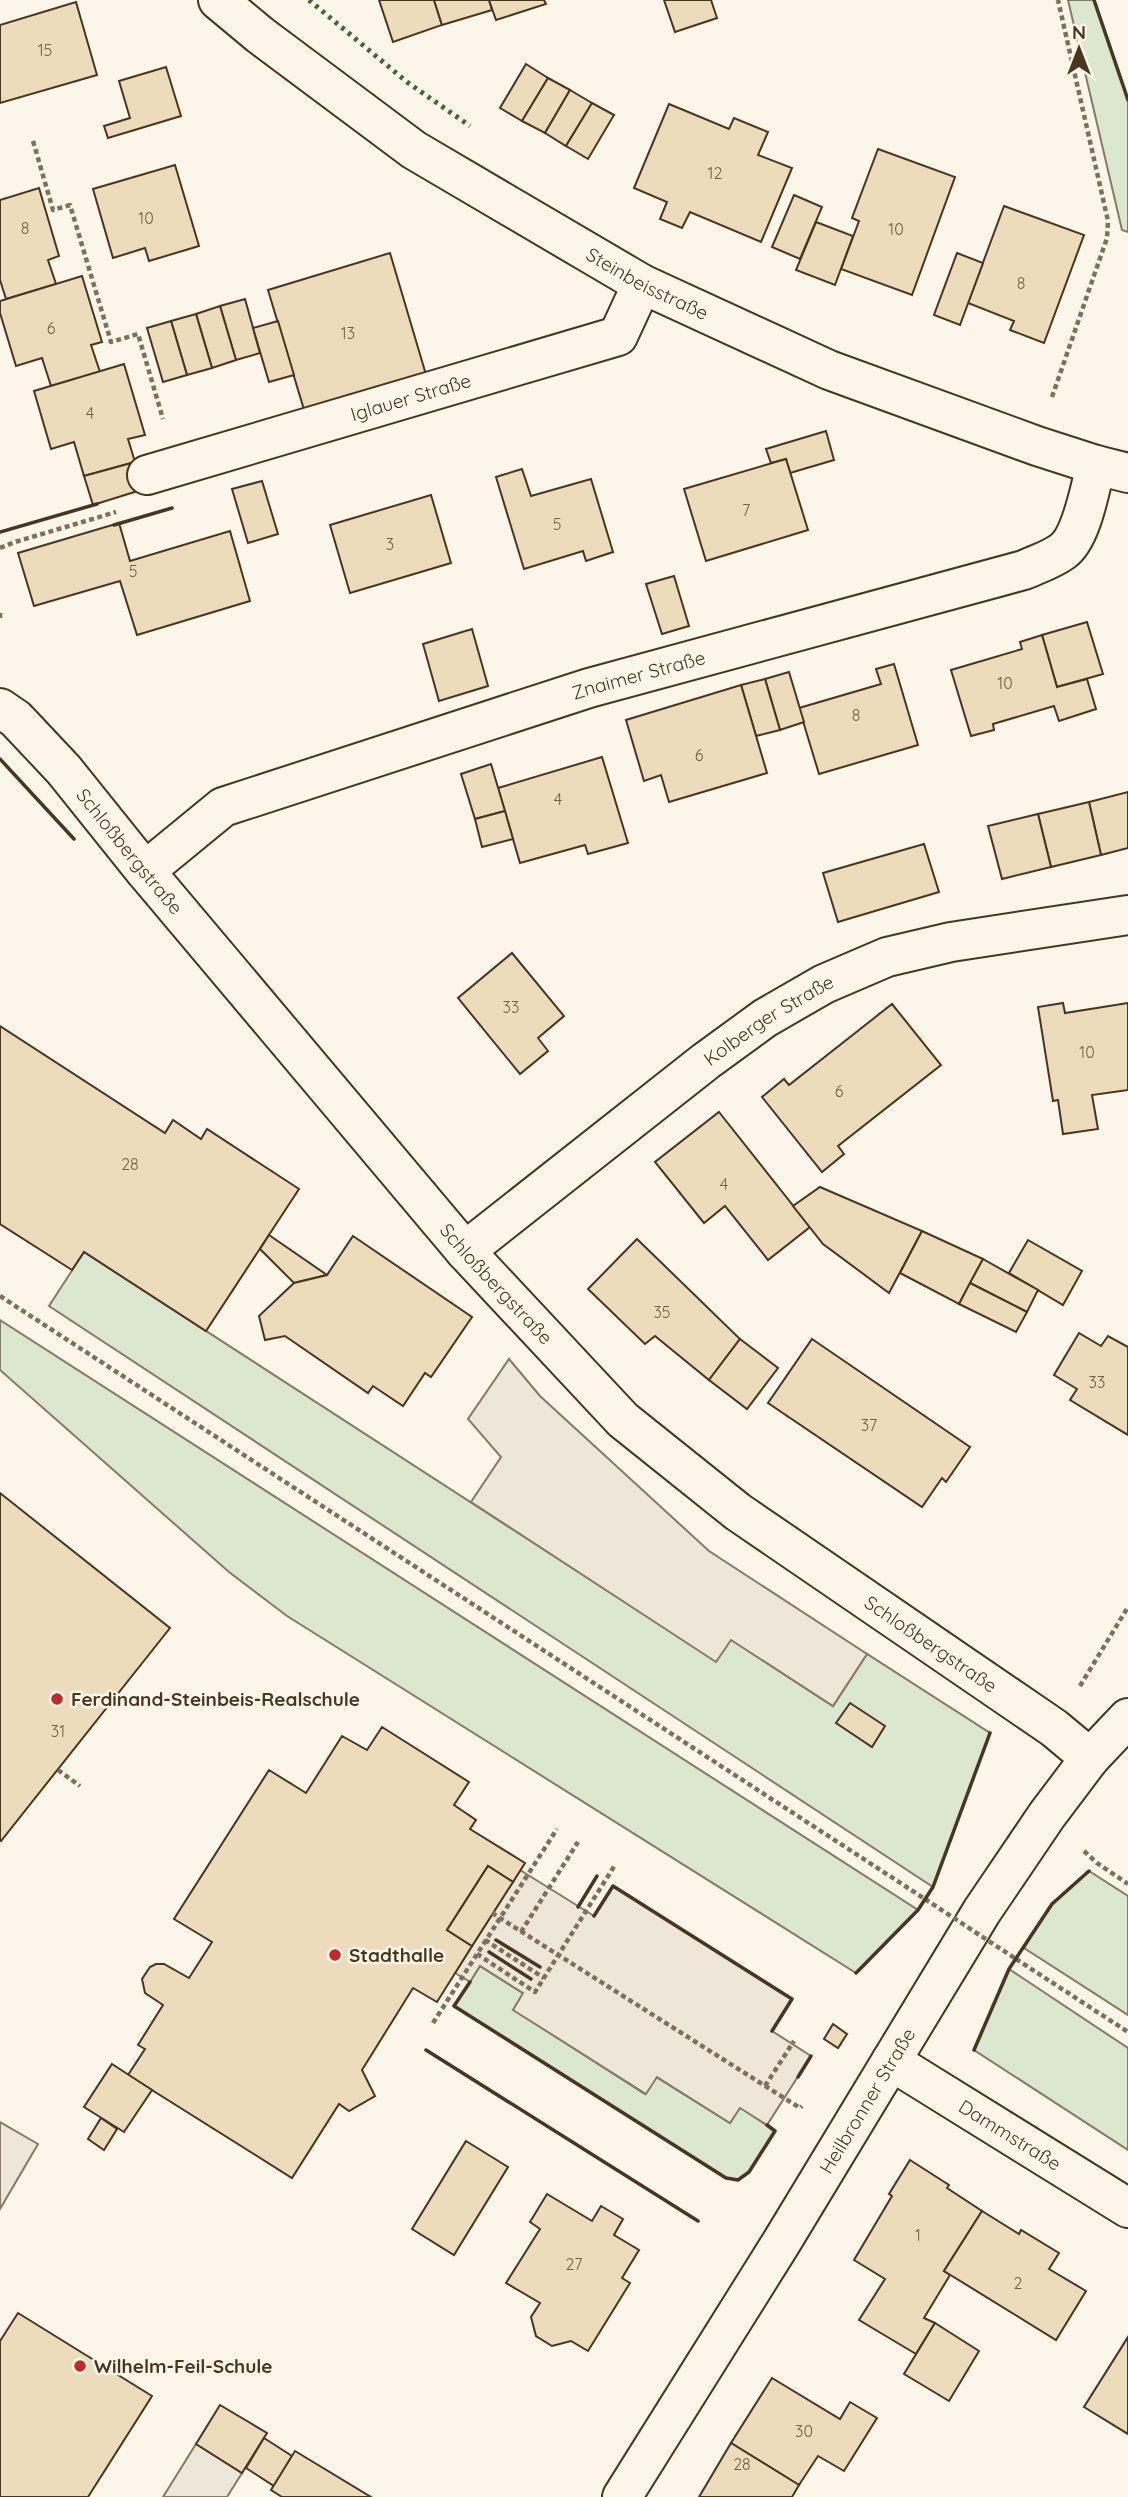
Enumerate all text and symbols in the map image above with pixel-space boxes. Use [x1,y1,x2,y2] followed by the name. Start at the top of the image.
[1044,14,1114,84] north arrow
[1072,20,1086,44] text: N
[38,40,52,60] house number: 15
[708,163,723,183] house number: 12
[138,208,154,228] house number: 10
[21,218,29,238] house number: 8
[888,219,904,239] house number: 10
[582,242,712,325] street label: Steinbeisstraße
[1017,273,1025,293] house number: 8
[47,318,56,338] house number: 6
[341,323,355,343] house number: 13
[348,368,474,426] street label: Iglauer Straße
[86,403,94,423] house number: 4
[742,500,750,520] house number: 7
[553,514,561,534] house number: 5
[386,534,394,554] house number: 3
[129,561,137,581] house number: 5
[569,645,708,705] street label: Znaimer Straße
[997,673,1013,693] house number: 10
[852,705,860,725] house number: 8
[695,745,704,765] house number: 6
[71,783,188,919] street label: Schloßbergstraße
[554,789,562,809] house number: 4
[699,969,837,1071] street label: Kolberger Straße
[503,997,519,1017] house number: 33
[1079,1042,1095,1062] house number: 10
[835,1081,844,1101] house number: 6
[121,1154,139,1174] house number: 28
[720,1174,728,1194] house number: 4
[435,1218,558,1349] street label: Schloßbergstraße
[653,1302,671,1322] house number: 35
[1089,1372,1105,1392] house number: 33
[861,1415,877,1435] house number: 37
[860,1590,1002,1698] street label: Schloßbergstraße
[71,1687,360,1711] place label: Ferdinand-Steinbeis-Realschule
[49,1691,65,1707] marker: Ferdinand-Steinbeis-Realschule
[51,1721,65,1741] house number: 31
[349,1943,444,1967] place label: Stadthalle
[327,1947,343,1963] marker: Stadthalle
[814,2023,920,2178] street label: Heilbronner Straße
[954,2094,1066,2176] street label: Dammstraße
[915,2225,921,2245] house number: 1
[566,2254,582,2274] house number: 27
[1014,2273,1023,2293] house number: 2
[94,2354,272,2378] place label: Wilhelm-Feil-Schule
[72,2358,88,2374] marker: Wilhelm-Feil-Schule
[795,2421,813,2441] house number: 30
[733,2454,751,2474] house number: 28

